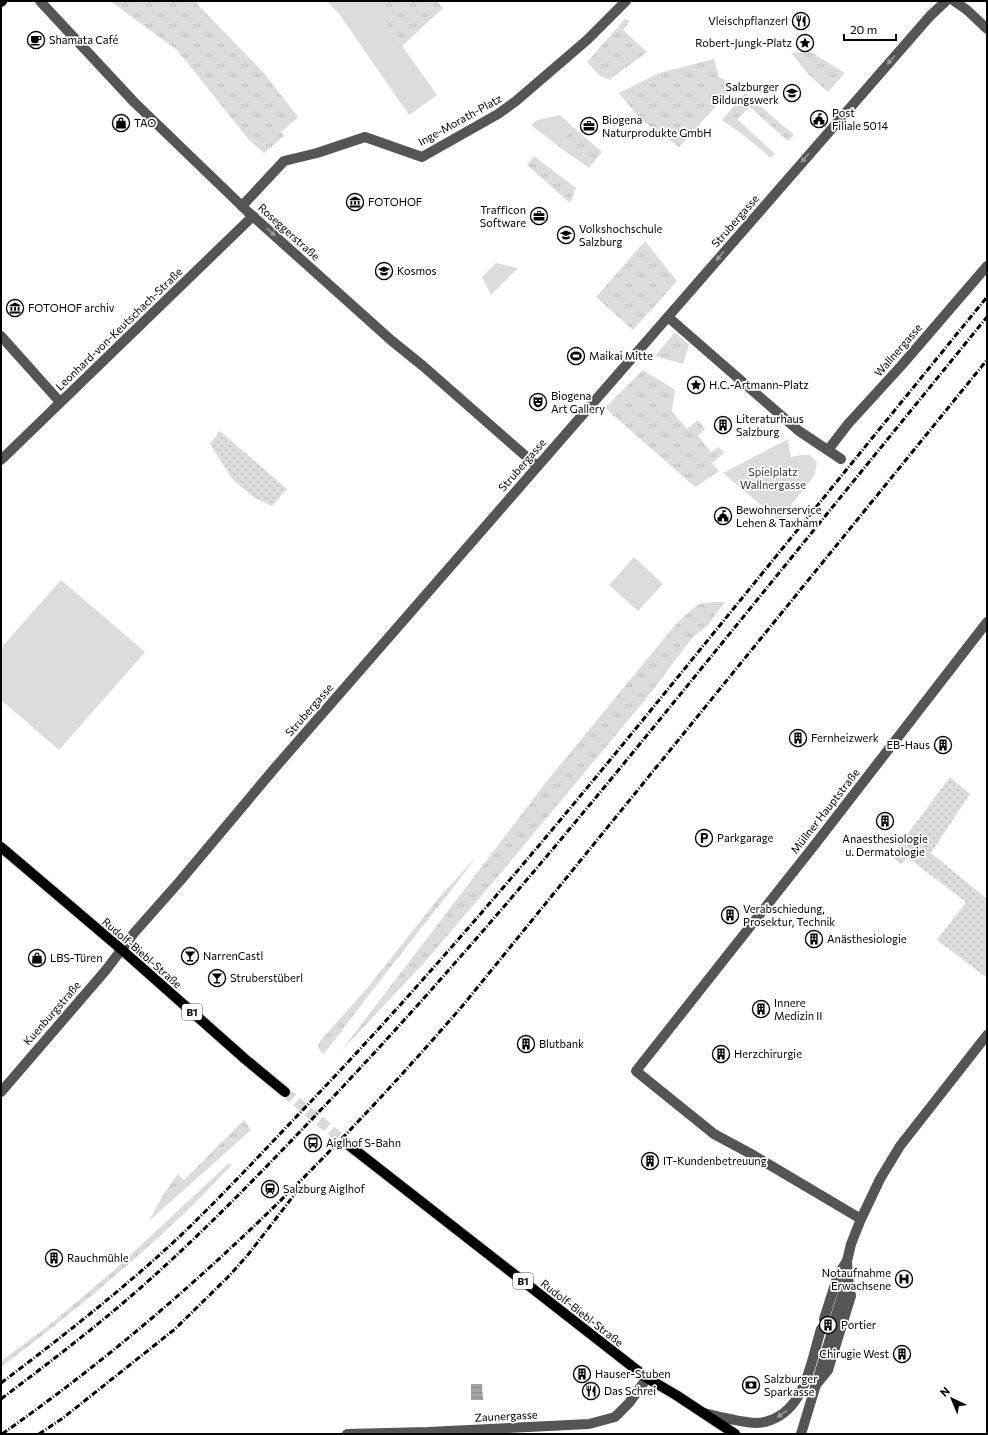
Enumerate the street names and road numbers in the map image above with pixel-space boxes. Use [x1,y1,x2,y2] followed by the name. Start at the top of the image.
[416,91,504,148] street label: Inge-Morath-Platz
[708,192,761,250] street label: Strubergasse
[256,201,323,263] street label: Roseggerstraße
[53,264,185,393] street label: Leonhard-von-Keutschach-Straße
[871,320,924,379] street label: Wallnergasse
[495,436,548,494] street label: Strubergasse
[282,681,335,739] street label: Strubergasse
[787,766,862,856] street label: Müllner Hauptstraße
[100,915,185,991] street label: Rudolf-Biebl-Straße
[20,978,83,1047] street label: Kuenburgstraße
[182,1004,202,1020] road number: B1
[513,1273,533,1289] road number: B1
[539,1276,626,1349] street label: Rudolf-Biebl-Straße
[474,1407,538,1424] street label: Zaunergasse

